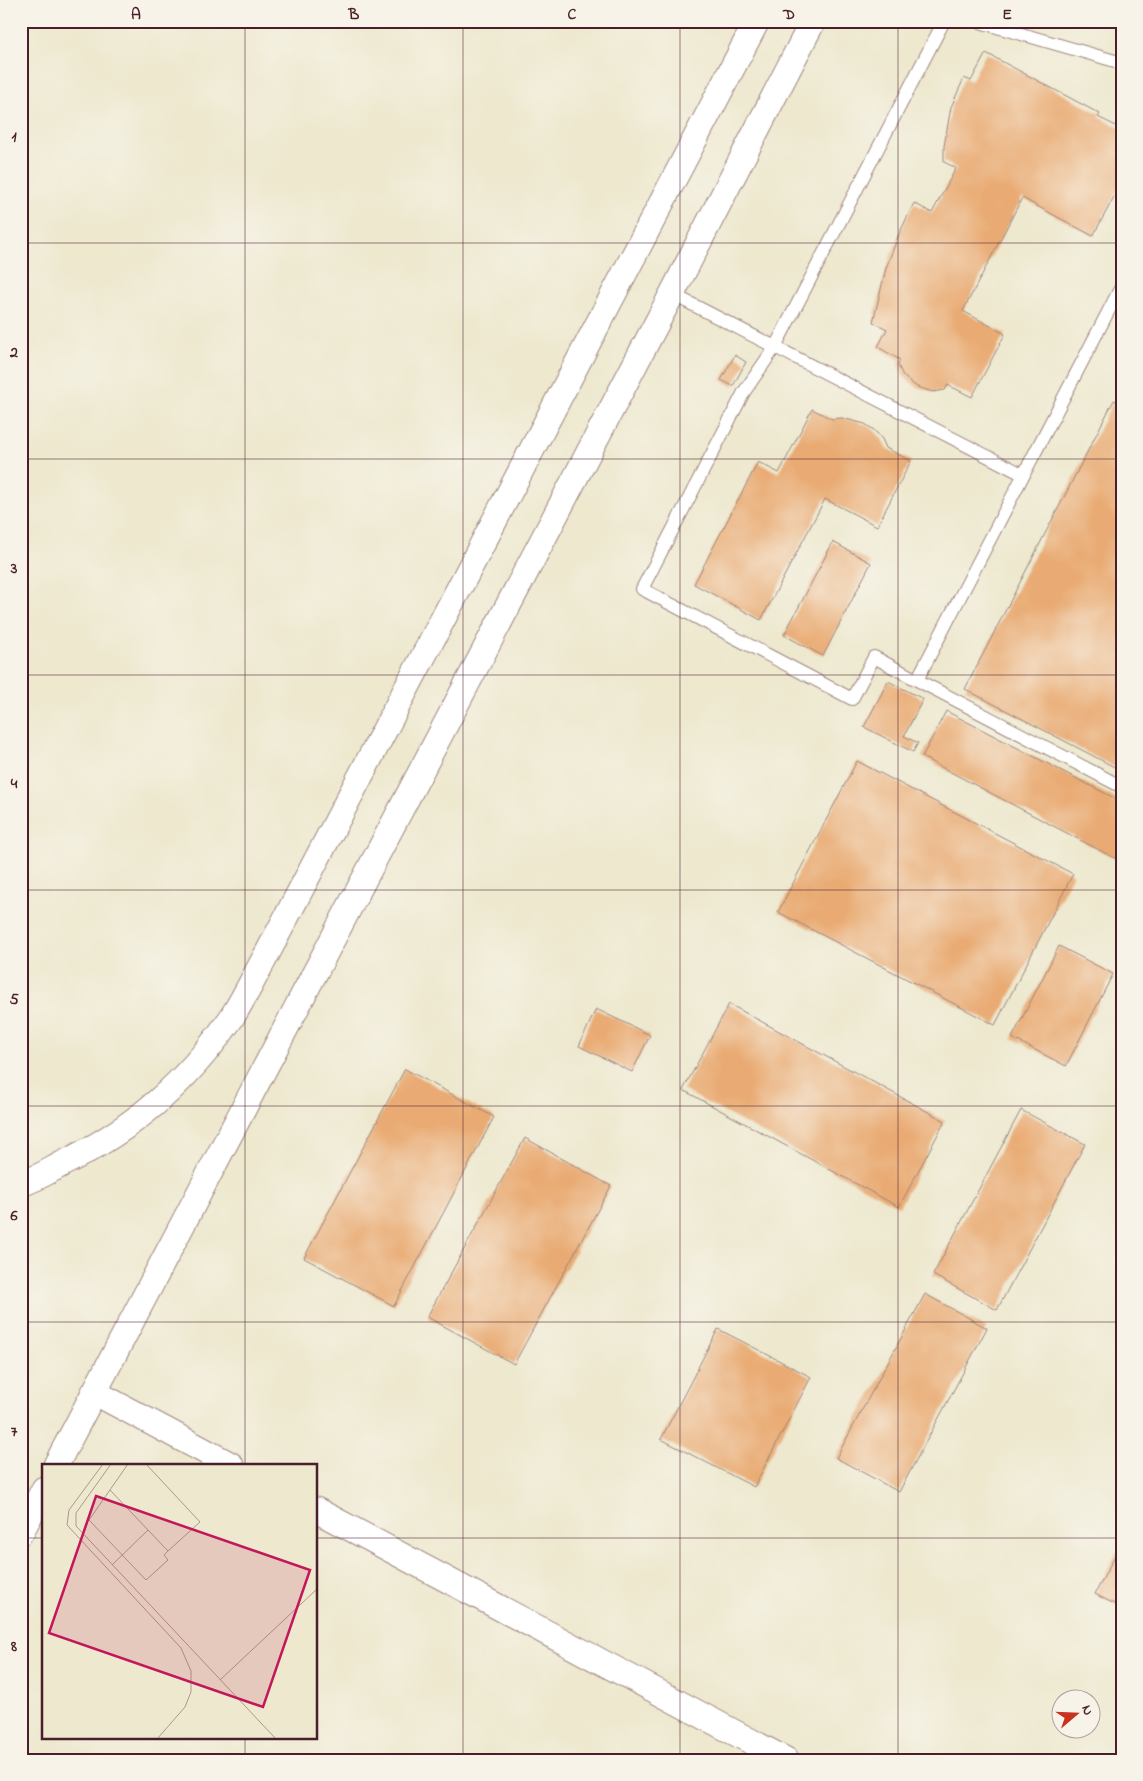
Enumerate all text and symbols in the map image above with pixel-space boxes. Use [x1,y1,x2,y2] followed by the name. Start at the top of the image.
[131,3,141,27] text: A
[348,3,360,27] text: B
[568,3,577,27] text: C
[782,3,795,27] text: D
[1002,3,1012,27] text: E
[11,125,17,149] text: 1
[9,341,18,365] text: 2
[10,557,18,581] text: 3
[10,772,18,796] text: 4
[9,988,19,1012] text: 5
[9,1204,18,1228] text: 6
[11,1420,18,1444] text: 7
[42,1464,318,1738] inset map
[10,1635,17,1659] text: 8
[1050,1688,1100,1738] north arrow
[1075,1702,1098,1718] text: N

